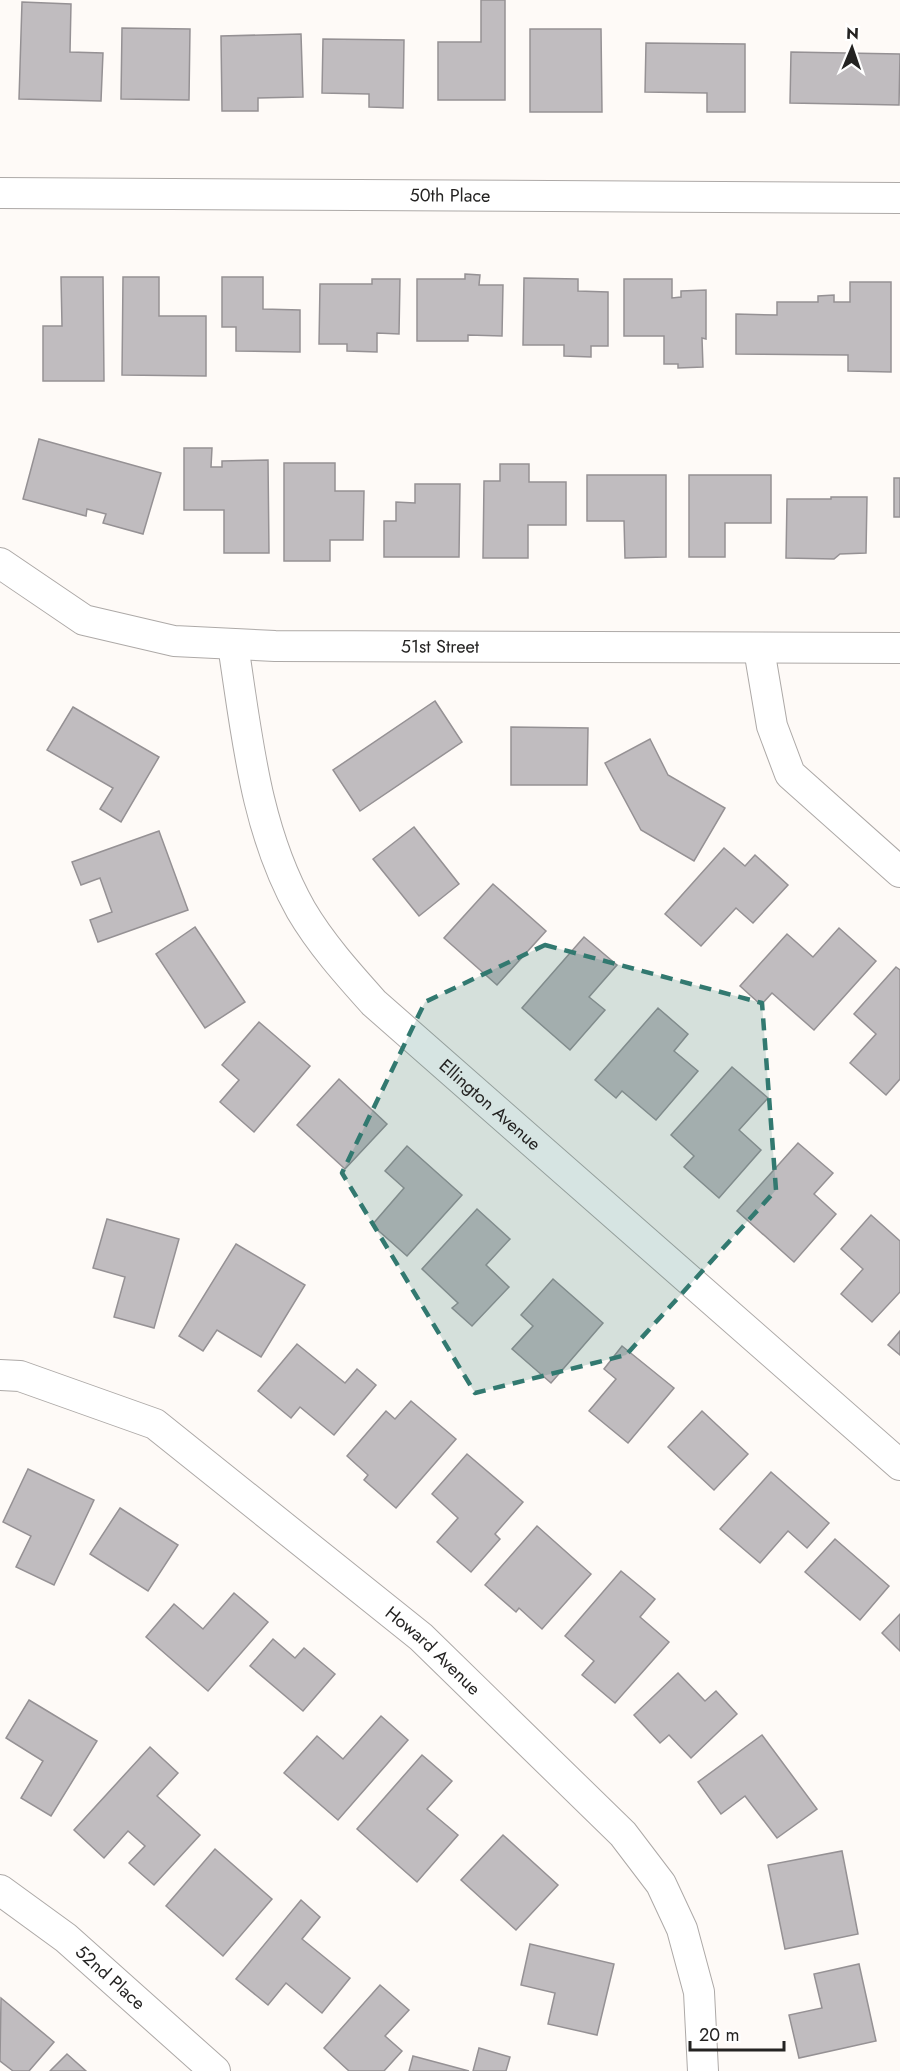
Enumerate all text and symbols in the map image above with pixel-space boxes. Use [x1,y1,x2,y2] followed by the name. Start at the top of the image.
[822,18,882,78] north arrow
[846,22,859,45] text: N
[410,182,490,209] street label: 50th Place
[401,633,480,660] street label: 51st Street
[433,1053,547,1157] street label: Ellington Avenue
[380,1600,486,1701] street label: Howard Avenue
[70,1939,151,2016] street label: 52nd Place
[690,2014,784,2052] scale bar
[699,2022,739,2048] text: 20 m

